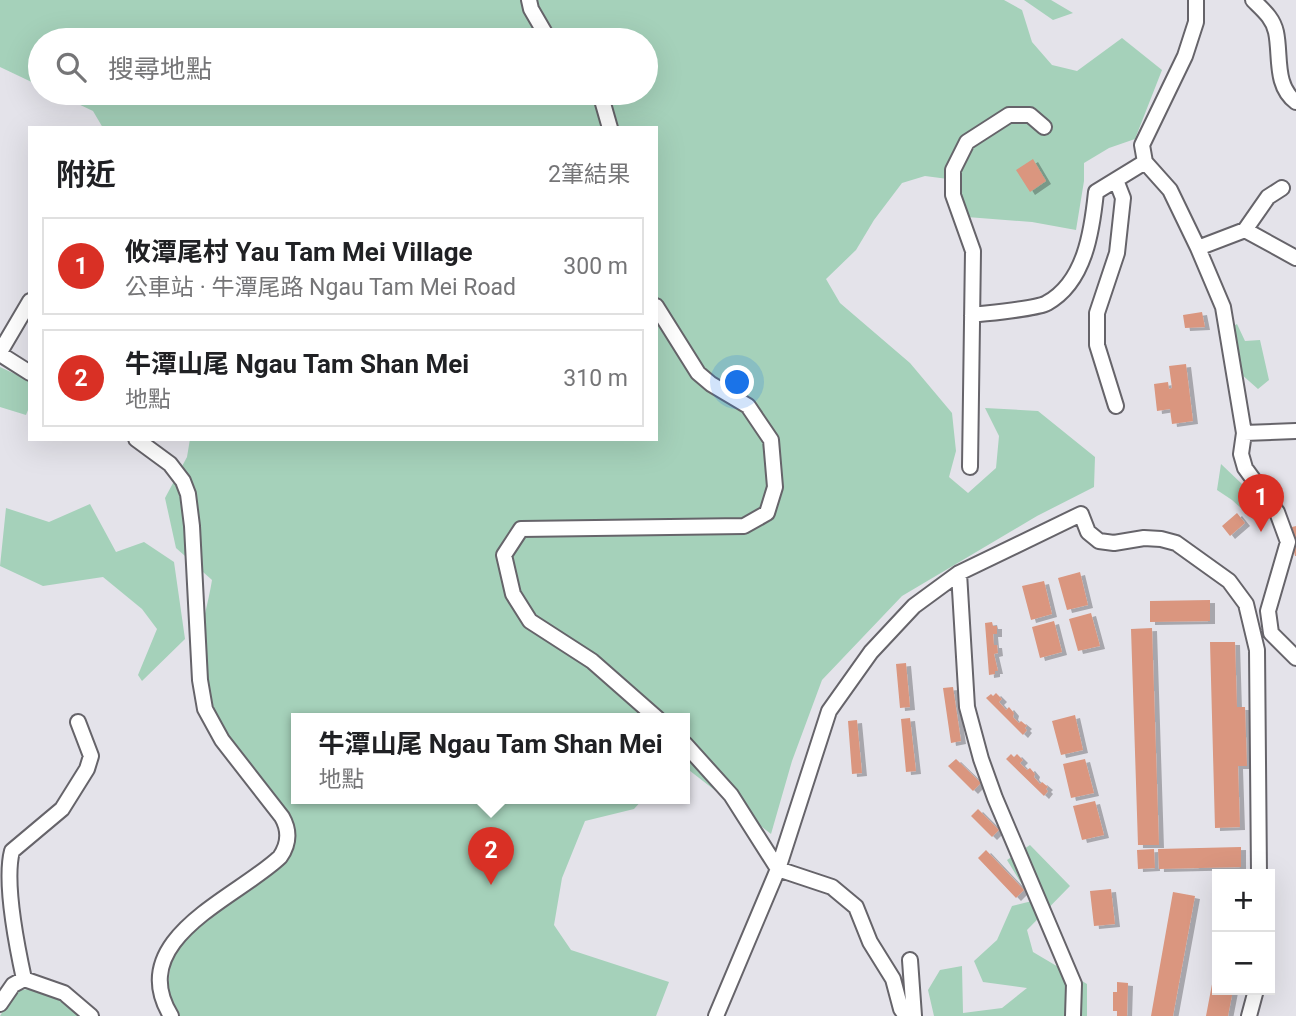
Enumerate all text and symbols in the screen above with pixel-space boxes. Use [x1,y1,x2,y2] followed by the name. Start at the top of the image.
[28,28,658,105] search box
[52,48,90,86] icon: search
[108,54,212,84] text: 搜尋地點
[56,157,116,192] text: 附近
[548,161,630,188] text: 2筆結果
[125,237,473,267] text: 攸潭尾村 Yau Tam Mei Village
[74,253,88,280] text: 1
[563,253,628,280] text: 300 m
[125,274,516,301] text: 公車站 · 牛潭尾路 Ngau Tam Mei Road
[125,349,469,379] text: 牛潭山尾 Ngau Tam Shan Mei
[74,365,88,392] text: 2
[563,365,628,392] text: 310 m
[720,365,754,399] your location
[125,386,171,413] text: 地點
[1238,474,1284,532] pin: 1
[291,713,690,804] popup
[318,729,663,759] text: 牛潭山尾 Ngau Tam Shan Mei
[318,766,364,793] text: 地點
[468,827,514,885] pin: 2
[1212,869,1275,995] map controls
[1212,869,1275,932] button: +
[1212,932,1275,995] button: −

